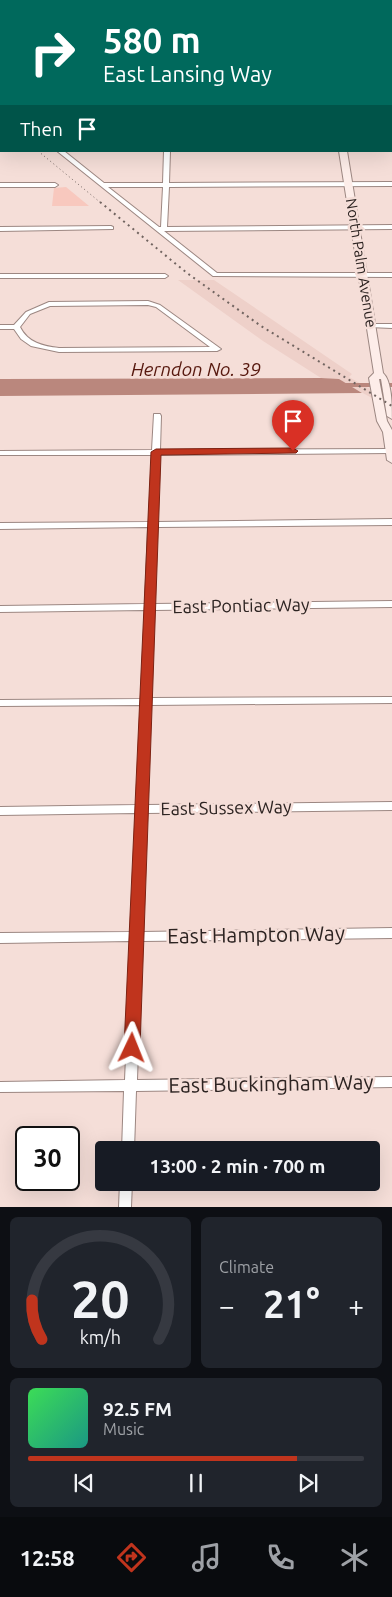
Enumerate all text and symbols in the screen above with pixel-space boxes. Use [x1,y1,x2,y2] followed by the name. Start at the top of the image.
[20,20,85,85] icon: right
[103,20,201,60] text: 580 m
[103,61,272,86] text: East Lansing Way
[73,115,101,143] icon: arrive
[20,118,63,140] text: Then
[343,197,380,329] street label: North Palm Avenue
[131,358,261,380] water label: Herndon No. 39
[272,400,314,451] pin
[279,407,307,435] icon: arrive
[172,594,310,616] street label: East Pontiac Way
[160,796,292,818] street label: East Sussex Way
[167,920,345,948] street label: East Hampton Way
[105,1021,157,1073] position arrow
[168,1069,374,1097] street label: East Buckingham Way
[15,1126,80,1191] speed limit sign: 30
[150,1155,325,1177] text: 13:00 · 2 min · 700 m
[219,1258,274,1276] text: Climate
[71,1270,130,1328] text: 20
[263,1283,320,1325] text: 21°
[219,1290,235,1321] text: −
[348,1290,364,1321] text: +
[80,1327,121,1347] text: km/h
[103,1398,172,1420] text: 92.5 FM
[103,1420,144,1438] text: Music
[70,1469,98,1497] icon: previous
[182,1469,210,1497] icon: pause
[294,1469,322,1497] icon: next
[114,1540,149,1575] icon: directions
[189,1540,224,1575] icon: music
[263,1540,298,1575] icon: phone
[337,1540,372,1575] icon: climate
[20,1545,75,1570] text: 12:58

